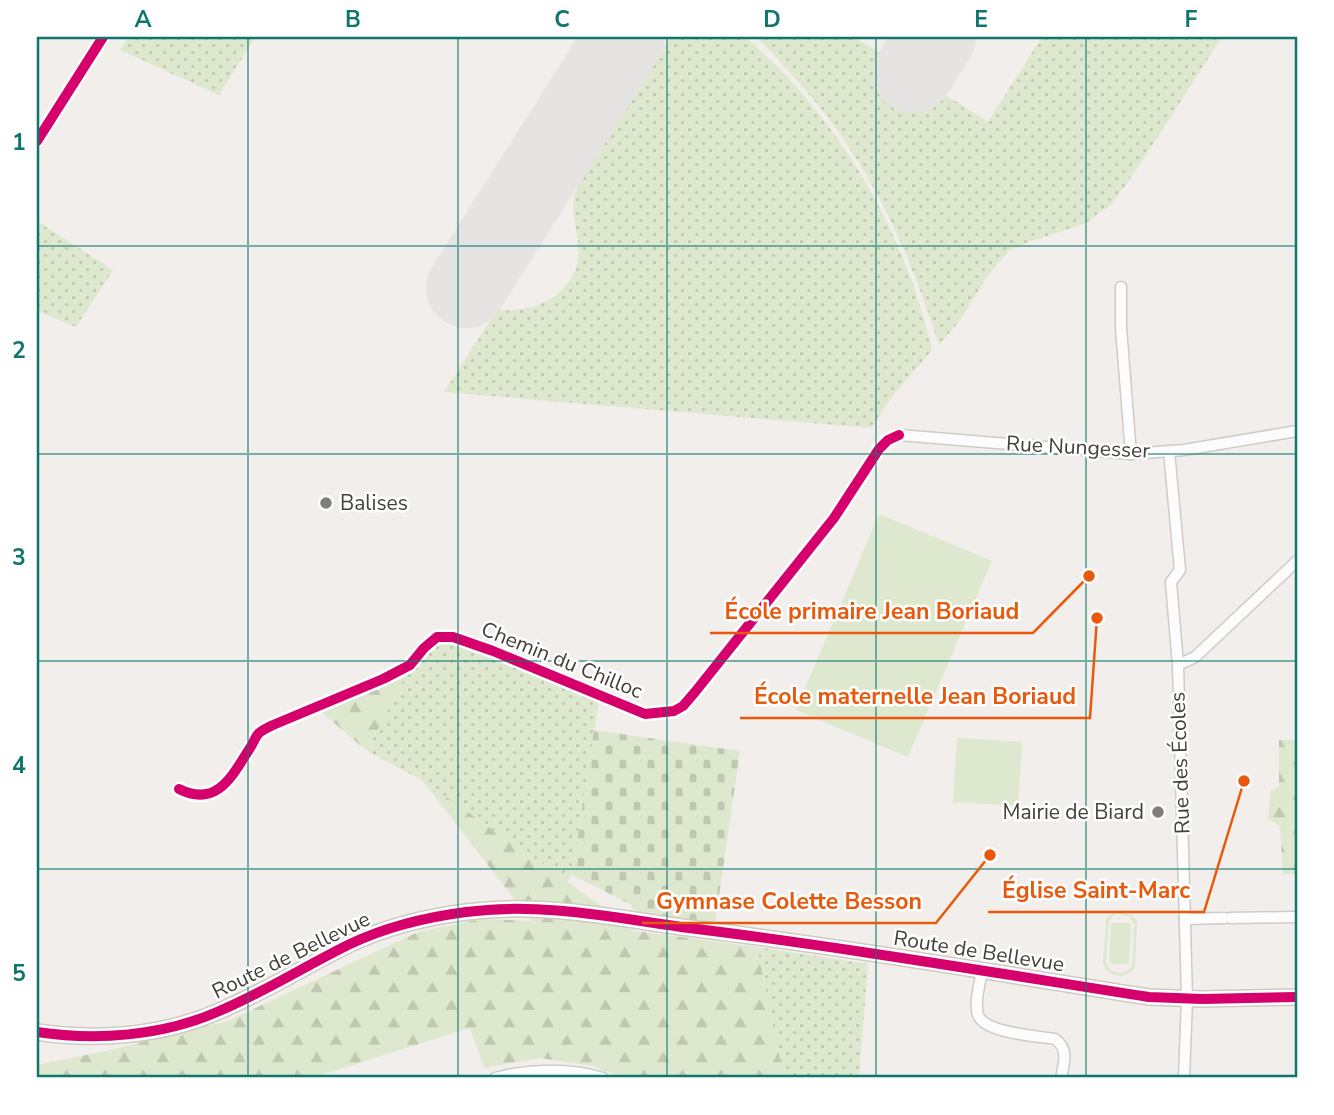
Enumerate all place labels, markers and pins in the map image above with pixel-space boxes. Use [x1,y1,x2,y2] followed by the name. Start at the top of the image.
[340,489,408,517] place label: Balises
[318,495,334,511] marker: Balises
[710,589,1033,633] callout: École primaire Jean Boriaud
[740,674,1090,718] callout: École maternelle Jean Boriaud
[1002,798,1144,826] place label: Mairie de Biard
[1150,804,1166,820] marker: Mairie de Biard
[988,868,1204,912] callout: Église Saint-Marc
[642,879,936,923] callout: Gymnase Colette Besson

